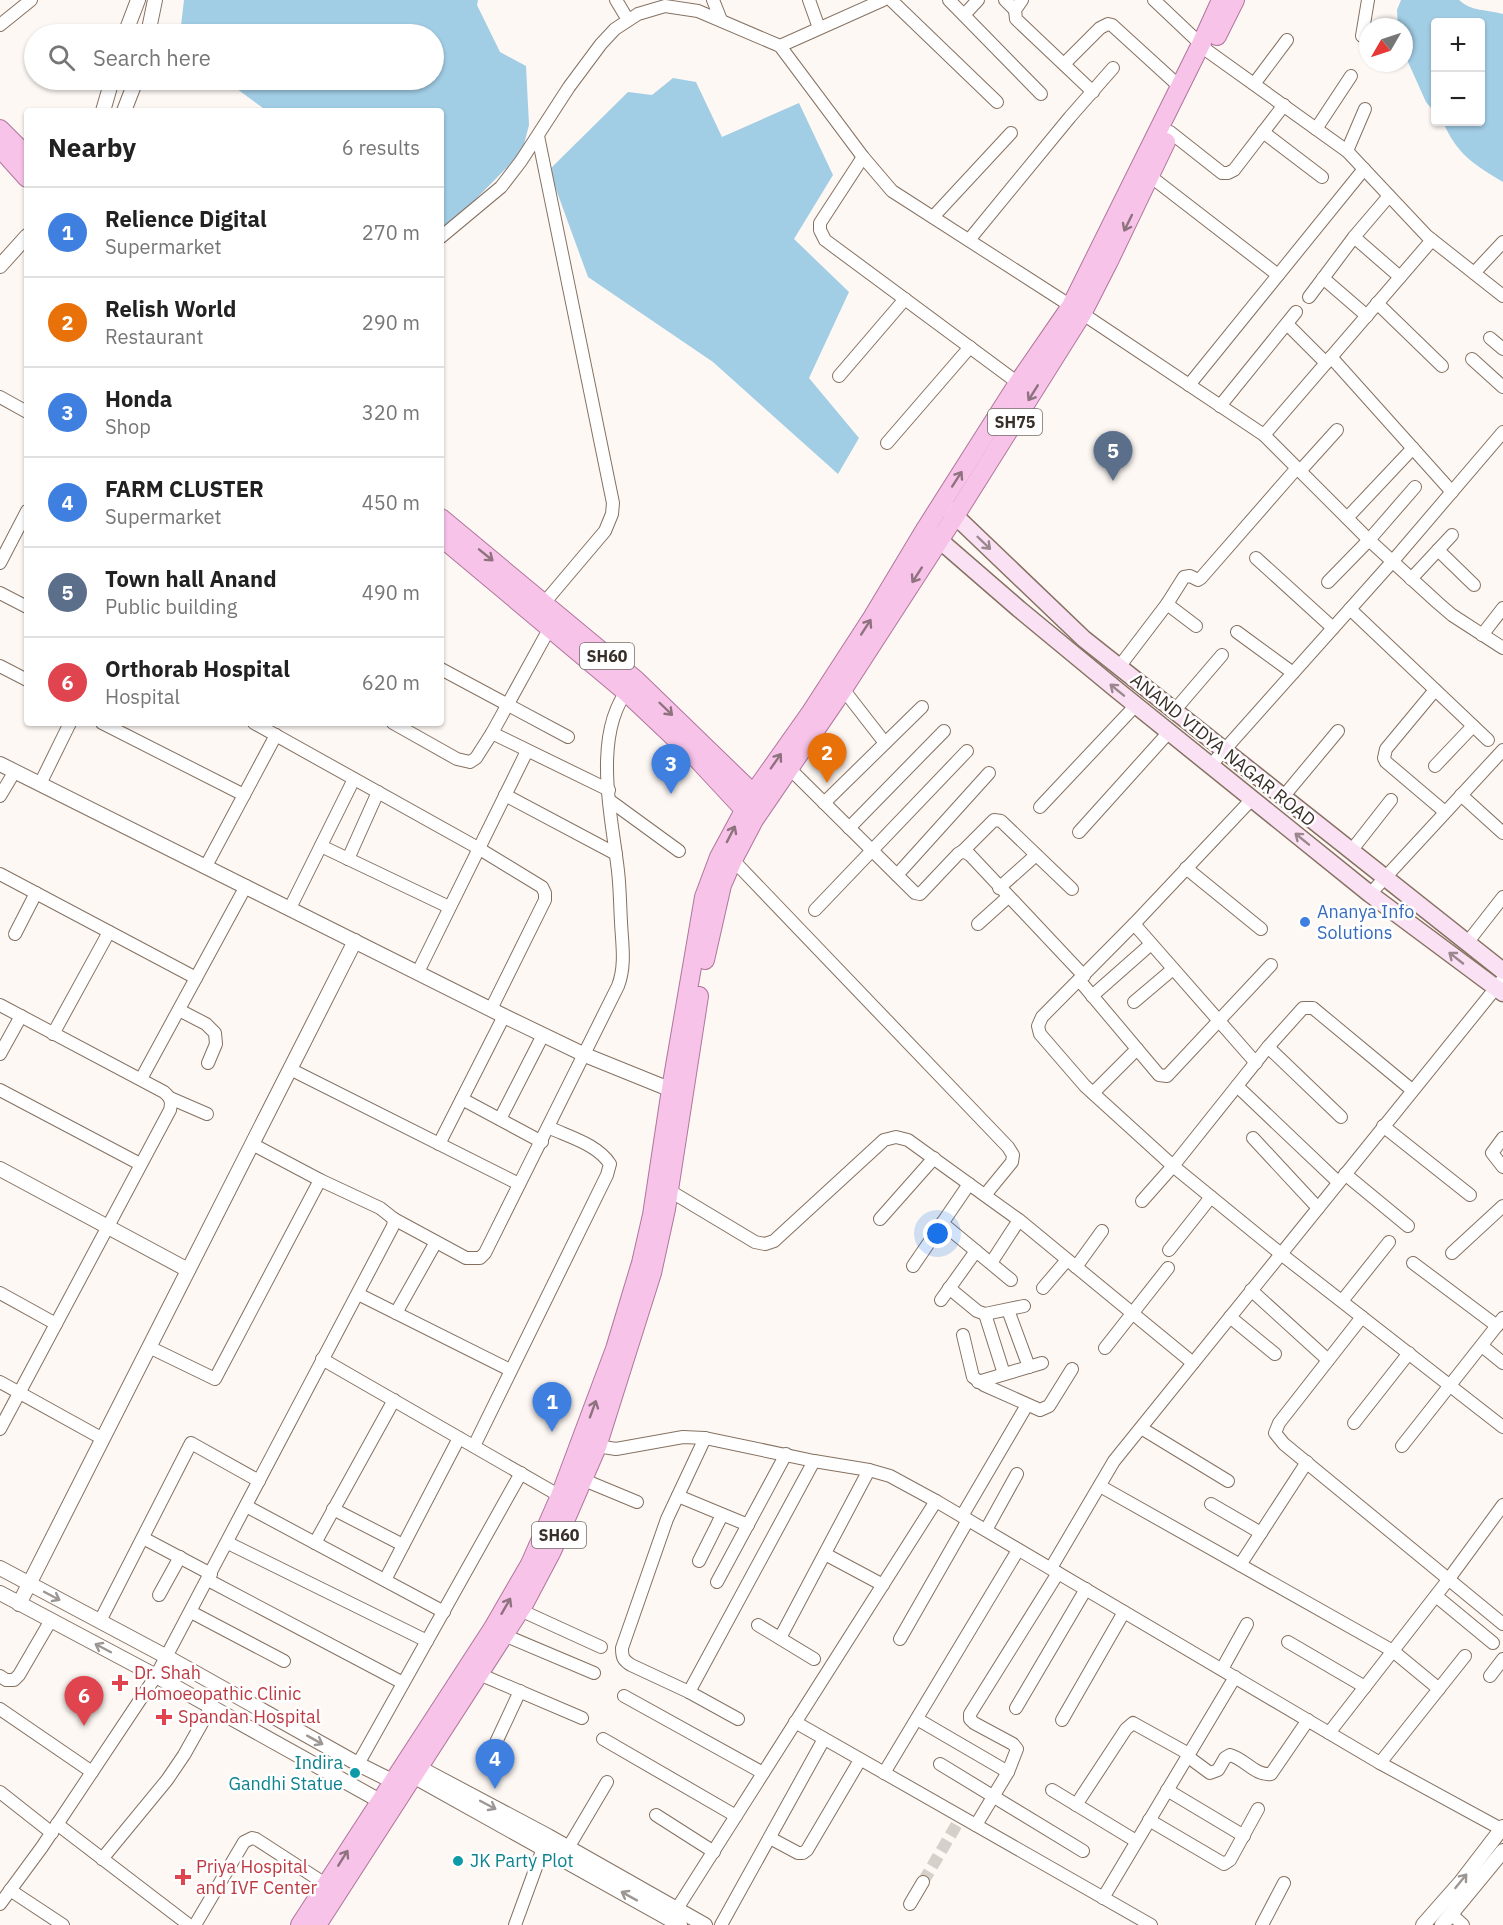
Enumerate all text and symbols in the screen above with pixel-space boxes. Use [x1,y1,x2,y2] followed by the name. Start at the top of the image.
[1359,18,1413,72] north arrow
[1431,18,1485,126] map controls
[1431,18,1485,72] button: +
[24,24,444,90] search box
[45,41,78,74] icon: search
[93,43,211,72] text: Search here
[1431,72,1485,126] button: −
[48,130,136,164] text: Nearby
[342,134,420,161] text: 6 results
[105,204,267,233] text: Relience Digital
[1121,213,1133,231] one-way arrow
[62,219,74,246] text: 1
[362,219,420,246] text: 270 m
[105,233,222,260] text: Supermarket
[105,294,236,323] text: Relish World
[62,309,74,336] text: 2
[362,309,420,336] text: 290 m
[105,323,203,350] text: Restaurant
[105,384,172,413] text: Honda
[1027,384,1039,401] one-way arrow
[62,399,74,426] text: 3
[362,399,420,426] text: 320 m
[988,409,1042,435] road number: SH75
[105,413,151,440] text: Shop
[1094,432,1132,481] pin: 5
[951,470,964,487] one-way arrow
[105,474,264,503] text: FARM CLUSTER
[62,489,74,516] text: 4
[362,489,420,516] text: 450 m
[105,503,222,530] text: Supermarket
[976,536,991,551] one-way arrow
[478,548,493,562] one-way arrow
[105,564,277,593] text: Town hall Anand
[910,566,922,583] one-way arrow
[62,579,74,606] text: 5
[362,579,420,606] text: 490 m
[105,593,237,620] text: Public building
[860,619,872,636] one-way arrow
[580,643,634,669] road number: SH60
[105,654,290,683] text: Orthorab Hospital
[1126,668,1320,831] street label: ANAND VIDYA NAGAR ROAD
[62,669,74,696] text: 6
[362,669,420,696] text: 620 m
[105,683,180,710] text: Hospital
[1109,684,1125,697] one-way arrow
[659,702,674,716] one-way arrow
[808,734,846,783] pin: 2
[652,744,690,794] pin: 3
[770,754,782,770] one-way arrow
[726,825,737,843] one-way arrow
[1294,832,1310,845] one-way arrow
[1317,900,1414,944] place label: Ananya Info Solutions
[1298,915,1312,929] marker: Ananya Info Solutions
[1449,951,1465,964] one-way arrow
[923,1219,952,1248] your location
[532,1382,572,1432] pin: 1
[588,1400,599,1419] one-way arrow
[532,1522,586,1548] road number: SH60
[42,1590,60,1602] one-way arrow
[500,1598,512,1615] one-way arrow
[95,1642,113,1653] one-way arrow
[134,1661,301,1705] place label: Dr. Shah Homoeopathic Clinic
[111,1674,129,1692] marker: Dr. Shah Homoeopathic Clinic
[64,1676,104,1726] pin: 6
[178,1705,321,1728] place label: Spandan Hospital
[155,1708,173,1726] marker: Spandan Hospital
[306,1734,323,1746] one-way arrow
[476,1740,514,1789] pin: 4
[228,1751,343,1795] place label: Indira Gandhi Statue
[348,1766,362,1780] marker: Indira Gandhi Statue
[479,1799,497,1811] one-way arrow
[470,1849,574,1872] place label: JK Party Plot
[338,1850,350,1867] one-way arrow
[451,1854,465,1868] marker: JK Party Plot
[196,1855,317,1899] place label: Priya Hospital and IVF Center
[174,1868,192,1886] marker: Priya Hospital and IVF Center
[1454,1874,1468,1889] one-way arrow
[621,1890,638,1902] one-way arrow

